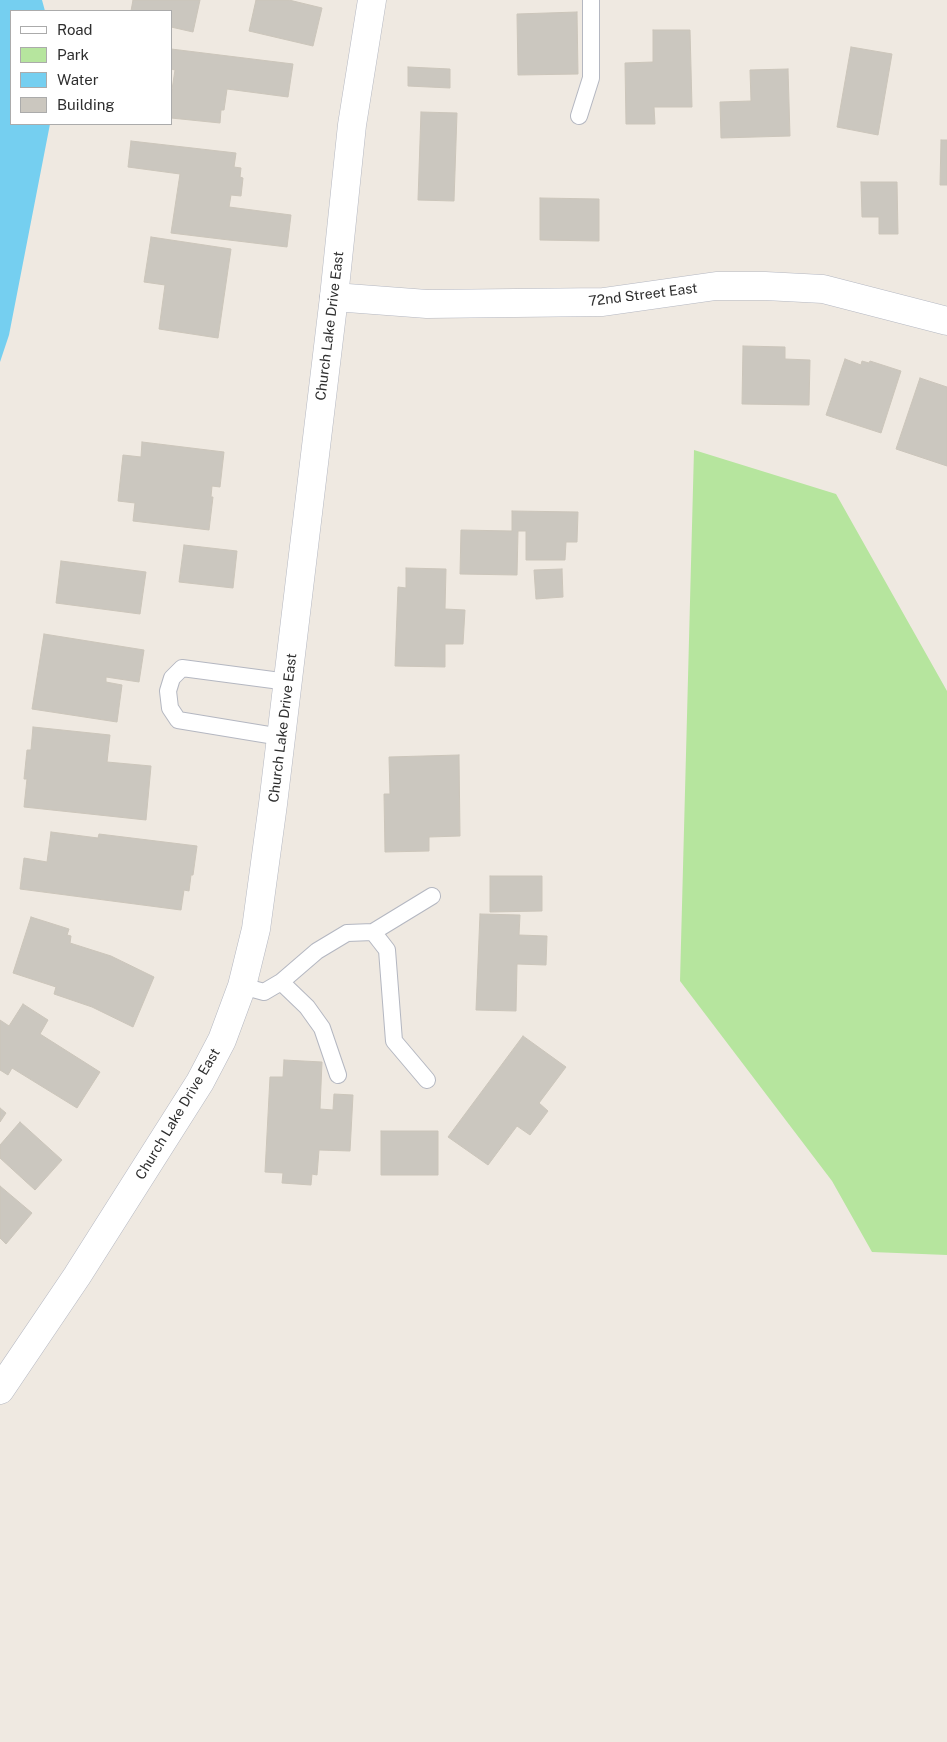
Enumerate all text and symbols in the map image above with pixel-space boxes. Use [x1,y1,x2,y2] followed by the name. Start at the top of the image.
[10,10,172,125] legend
[57,21,93,38] text: Road
[57,46,89,63] text: Park
[57,71,99,88] text: Water
[57,96,115,113] text: Building
[313,250,347,402] street label: Church Lake Drive East
[588,280,698,310] street label: 72nd Street East
[266,652,300,804] street label: Church Lake Drive East
[132,1045,224,1183] street label: Church Lake Drive East

